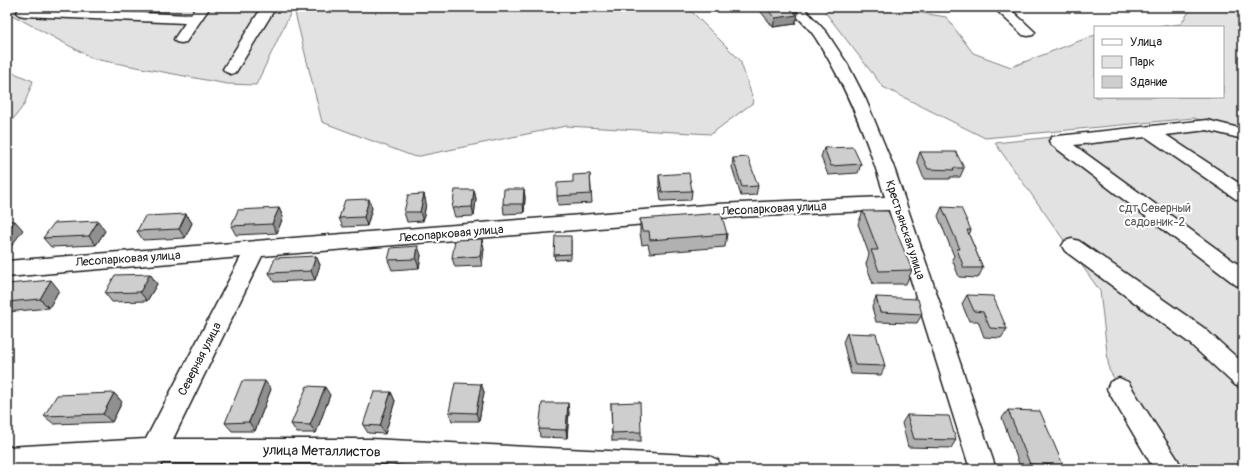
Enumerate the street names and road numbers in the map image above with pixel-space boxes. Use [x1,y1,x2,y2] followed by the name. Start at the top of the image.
[882,178,928,282] street label: Крестьянская улица
[720,199,827,219] street label: Лесопарковая улица
[397,222,504,246] street label: Лесопарковая улица
[74,248,181,270] street label: Лесопарковая улица
[175,319,225,398] street label: Северная улица
[262,441,381,461] street label: улица Металлистов

